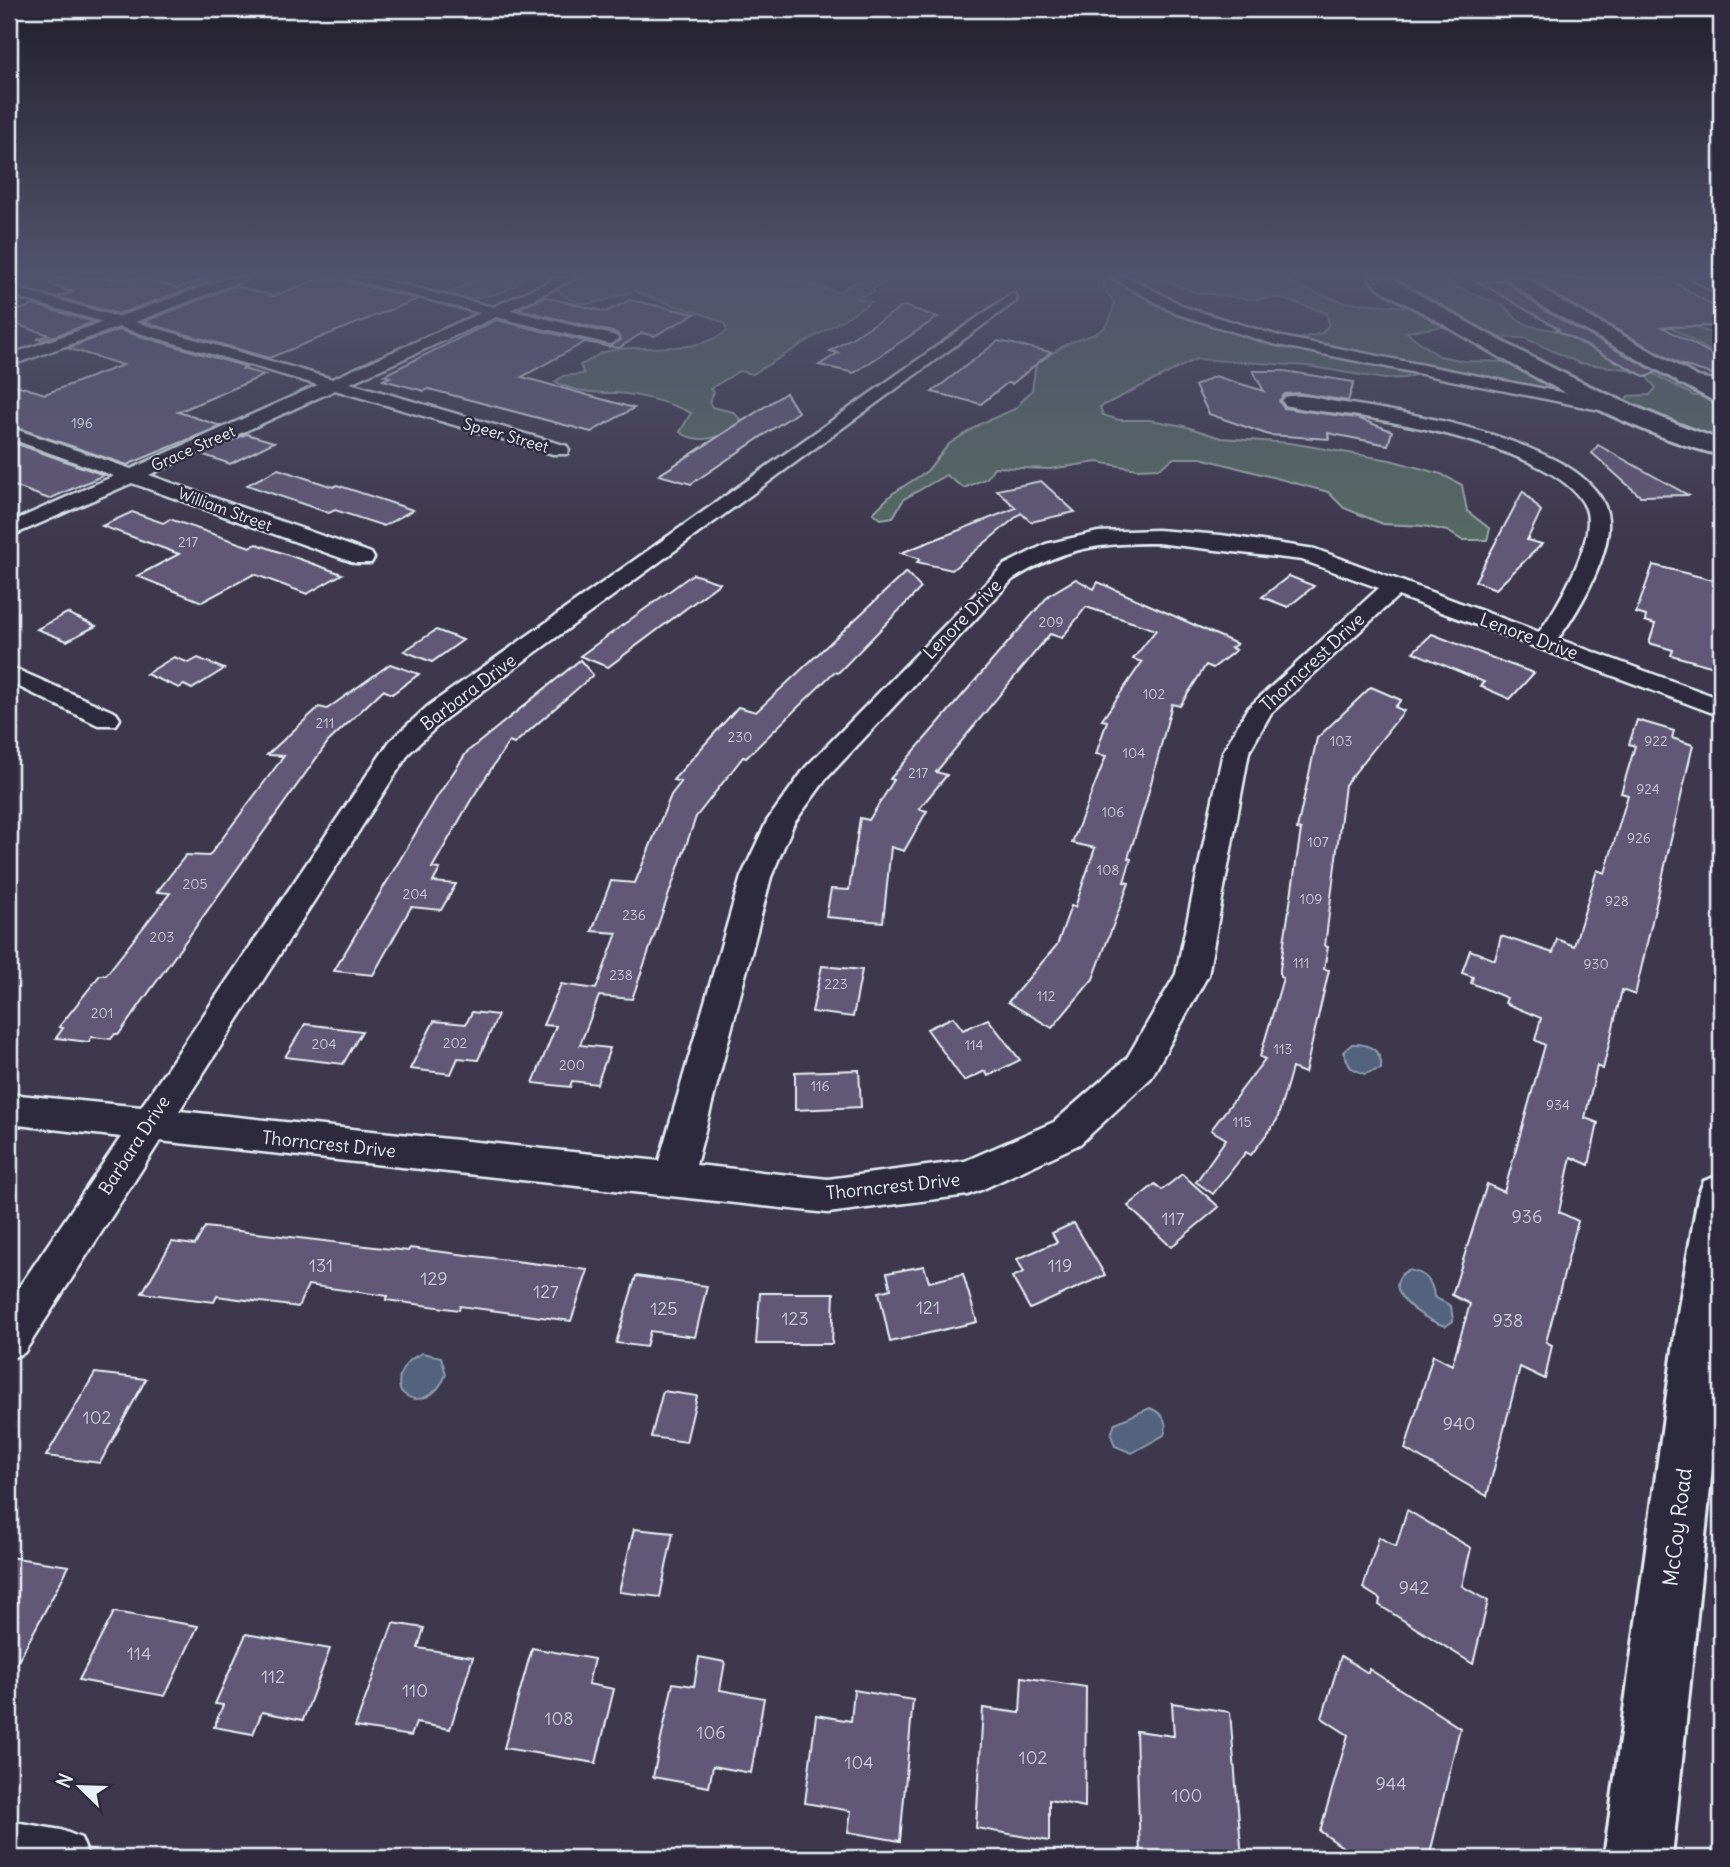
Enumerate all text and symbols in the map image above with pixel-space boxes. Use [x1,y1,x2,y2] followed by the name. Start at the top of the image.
[461,413,552,457] street label: Speer Street
[71,414,93,432] house number: 196
[148,420,239,475] street label: Grace Street
[175,483,275,535] street label: William Street
[178,533,198,551] house number: 217
[918,574,1006,664] street label: Lenore Drive
[1255,608,1369,716] street label: Thorncrest Drive
[1477,608,1581,664] street label: Lenore Drive
[1039,613,1063,631] house number: 209
[416,649,520,735] street label: Barbara Drive
[1143,685,1166,703] house number: 102
[316,714,334,732] house number: 211
[728,728,752,746] house number: 230
[1330,732,1352,750] house number: 103
[1644,732,1668,750] house number: 922
[1123,744,1145,762] house number: 104
[908,764,928,782] house number: 217
[1636,780,1660,798] house number: 924
[1102,803,1124,821] house number: 106
[1627,829,1651,847] house number: 926
[1307,833,1329,851] house number: 107
[1097,861,1119,879] house number: 108
[183,875,207,893] house number: 205
[403,885,427,903] house number: 204
[1300,890,1322,908] house number: 109
[1605,892,1629,910] house number: 928
[622,906,646,924] house number: 236
[150,928,174,946] house number: 203
[1293,954,1309,972] house number: 111
[1583,955,1609,973] house number: 930
[609,966,633,984] house number: 238
[824,975,848,993] house number: 223
[1037,987,1056,1005] house number: 112
[91,1004,113,1022] house number: 201
[443,1034,468,1052] house number: 202
[312,1035,336,1053] house number: 204
[964,1036,984,1054] house number: 114
[1273,1040,1293,1058] house number: 113
[559,1056,585,1074] house number: 200
[810,1077,830,1095] house number: 116
[93,1091,175,1199] street label: Barbara Drive
[1546,1096,1570,1114] house number: 934
[1232,1113,1252,1131] house number: 115
[261,1126,397,1162] street label: Thorncrest Drive
[825,1168,961,1204] street label: Thorncrest Drive
[1512,1205,1542,1228] house number: 936
[1161,1207,1185,1230] house number: 117
[309,1254,333,1277] house number: 131
[1048,1254,1072,1277] house number: 119
[420,1267,448,1290] house number: 129
[533,1280,559,1303] house number: 127
[916,1296,940,1319] house number: 121
[650,1297,678,1320] house number: 125
[781,1307,809,1330] house number: 123
[1493,1309,1523,1332] house number: 938
[83,1406,112,1429] house number: 102
[1443,1412,1475,1435] house number: 940
[1656,1466,1698,1588] street label: McCoy Road
[1399,1576,1429,1599] house number: 942
[127,1642,151,1665] house number: 114
[261,1665,285,1688] house number: 112
[402,1679,428,1702] house number: 110
[544,1707,574,1730] house number: 108
[696,1721,726,1744] house number: 106
[1019,1746,1048,1769] house number: 102
[844,1751,874,1774] house number: 104
[46,1752,116,1822] north arrow
[51,1770,78,1791] text: N
[1375,1772,1407,1795] house number: 944
[1172,1784,1202,1807] house number: 100

